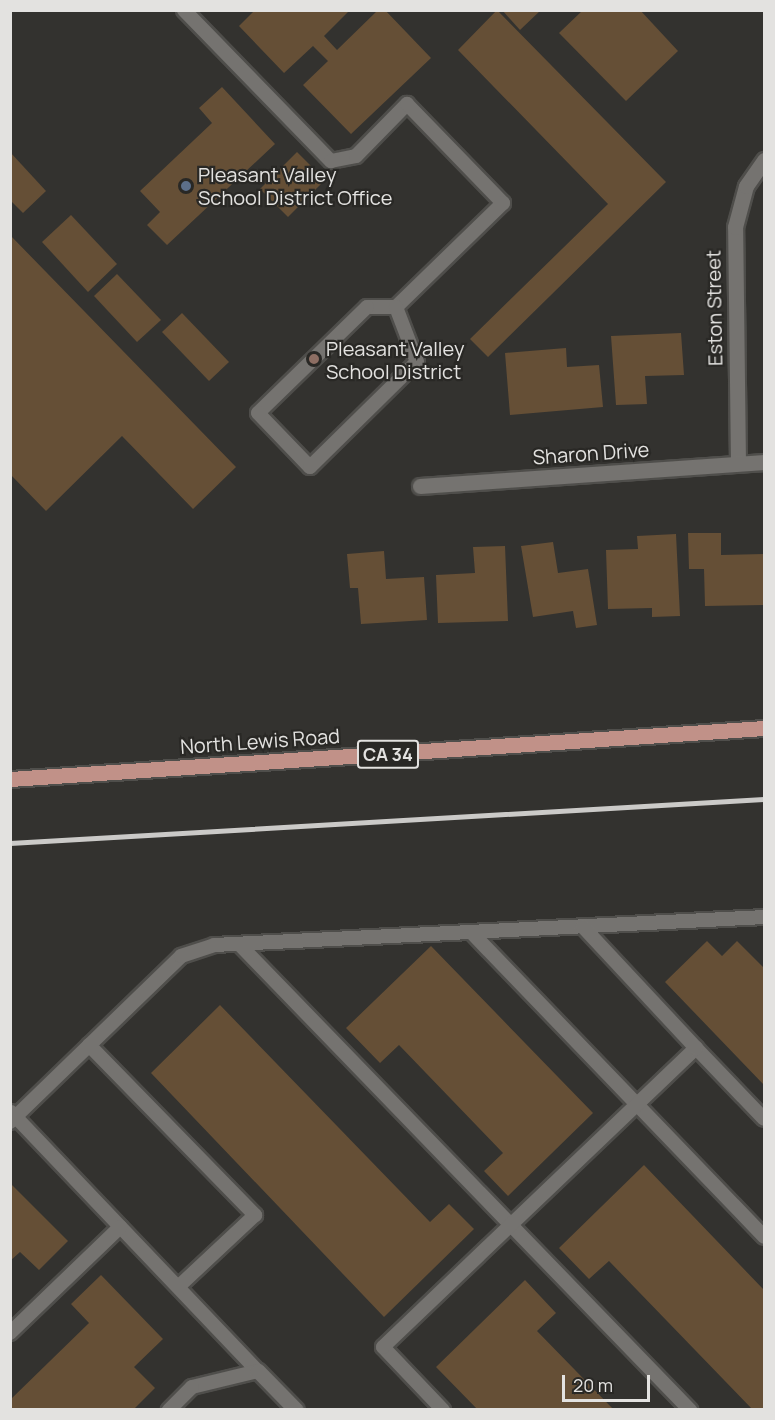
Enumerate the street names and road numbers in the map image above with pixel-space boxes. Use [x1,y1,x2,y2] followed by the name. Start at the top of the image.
[701,250,727,366] street label: Eston Street
[532,437,650,469] street label: Sharon Drive
[179,723,341,759] street label: North Lewis Road
[356,739,420,769] road number: CA 34

